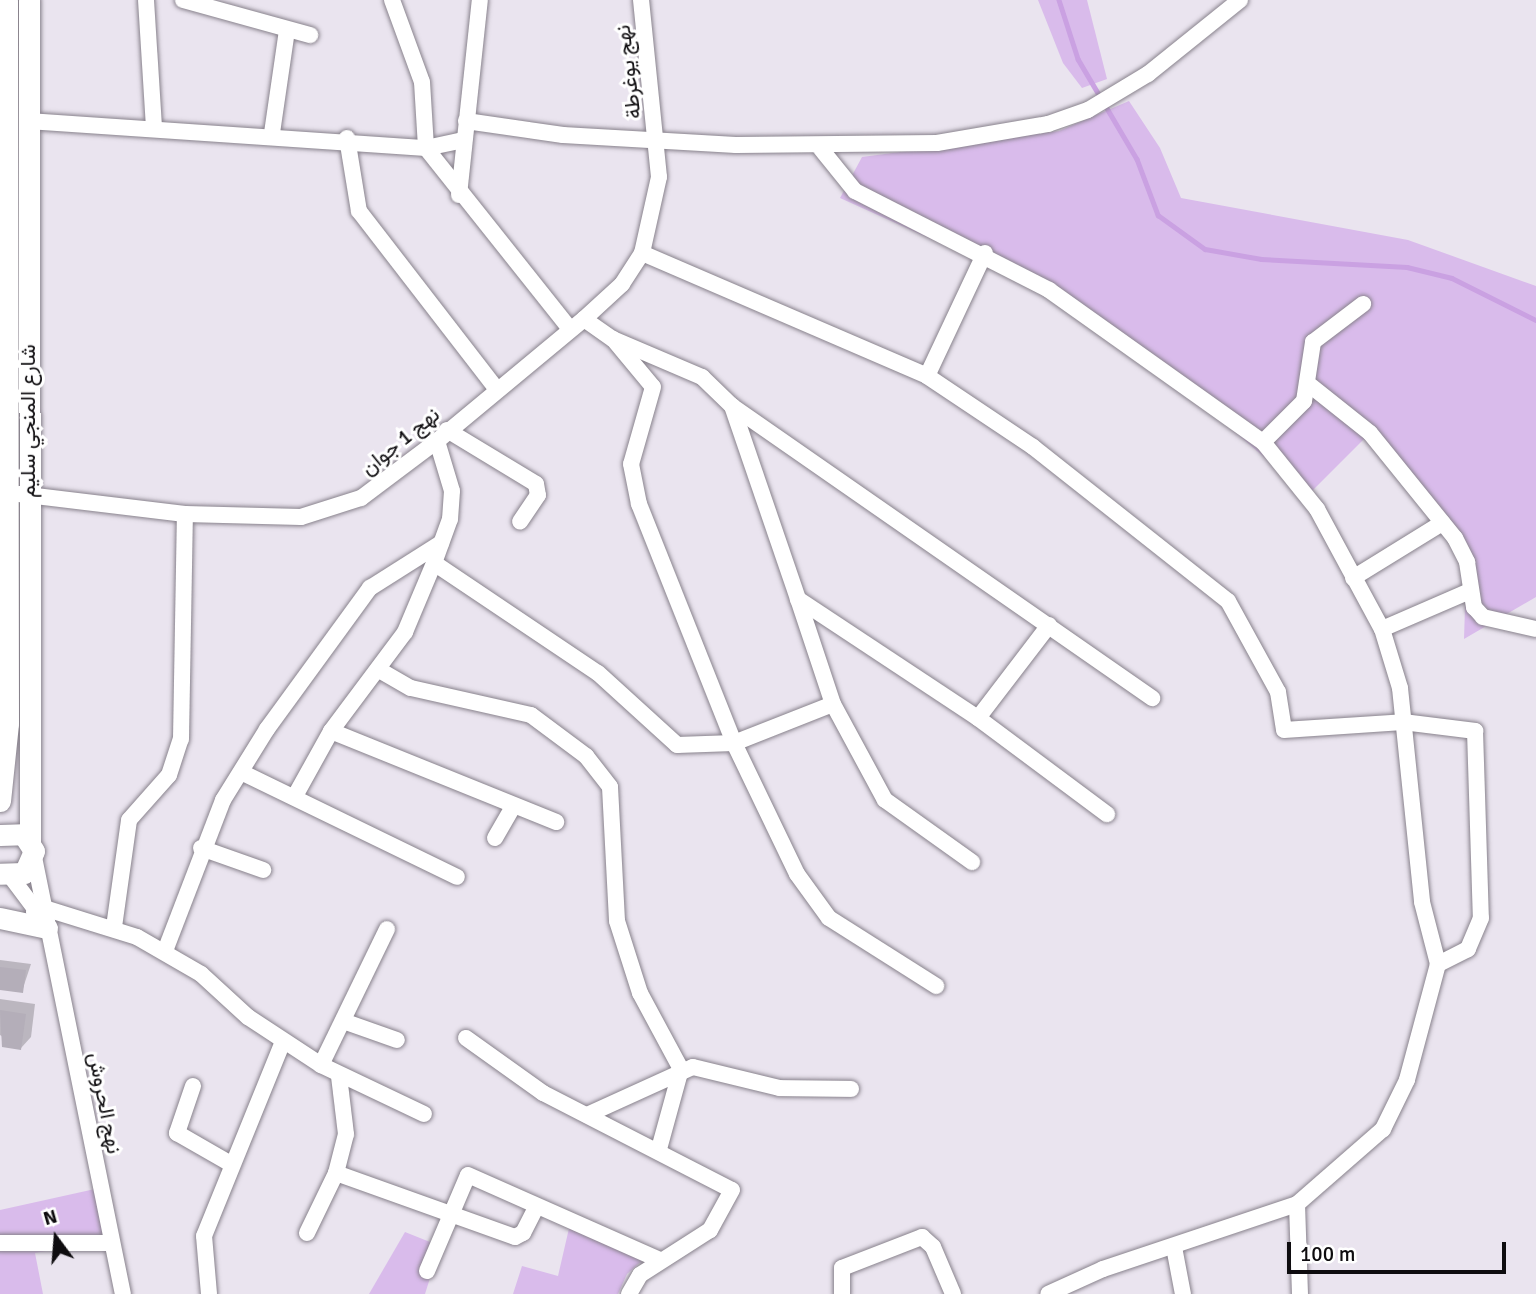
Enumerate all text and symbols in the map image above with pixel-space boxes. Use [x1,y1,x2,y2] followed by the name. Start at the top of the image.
[610,24,646,120] street label: نهج يوغرطة
[15,344,41,498] street label: شارع المنجي سليم
[356,402,444,480] street label: نهج 1 جوان
[83,1050,127,1156] street label: نهج الحروش
[21,1203,91,1273] north arrow
[41,1204,60,1231] text: N
[1291,1228,1510,1272] scale bar
[1300,1241,1355,1267] text: 100 m

